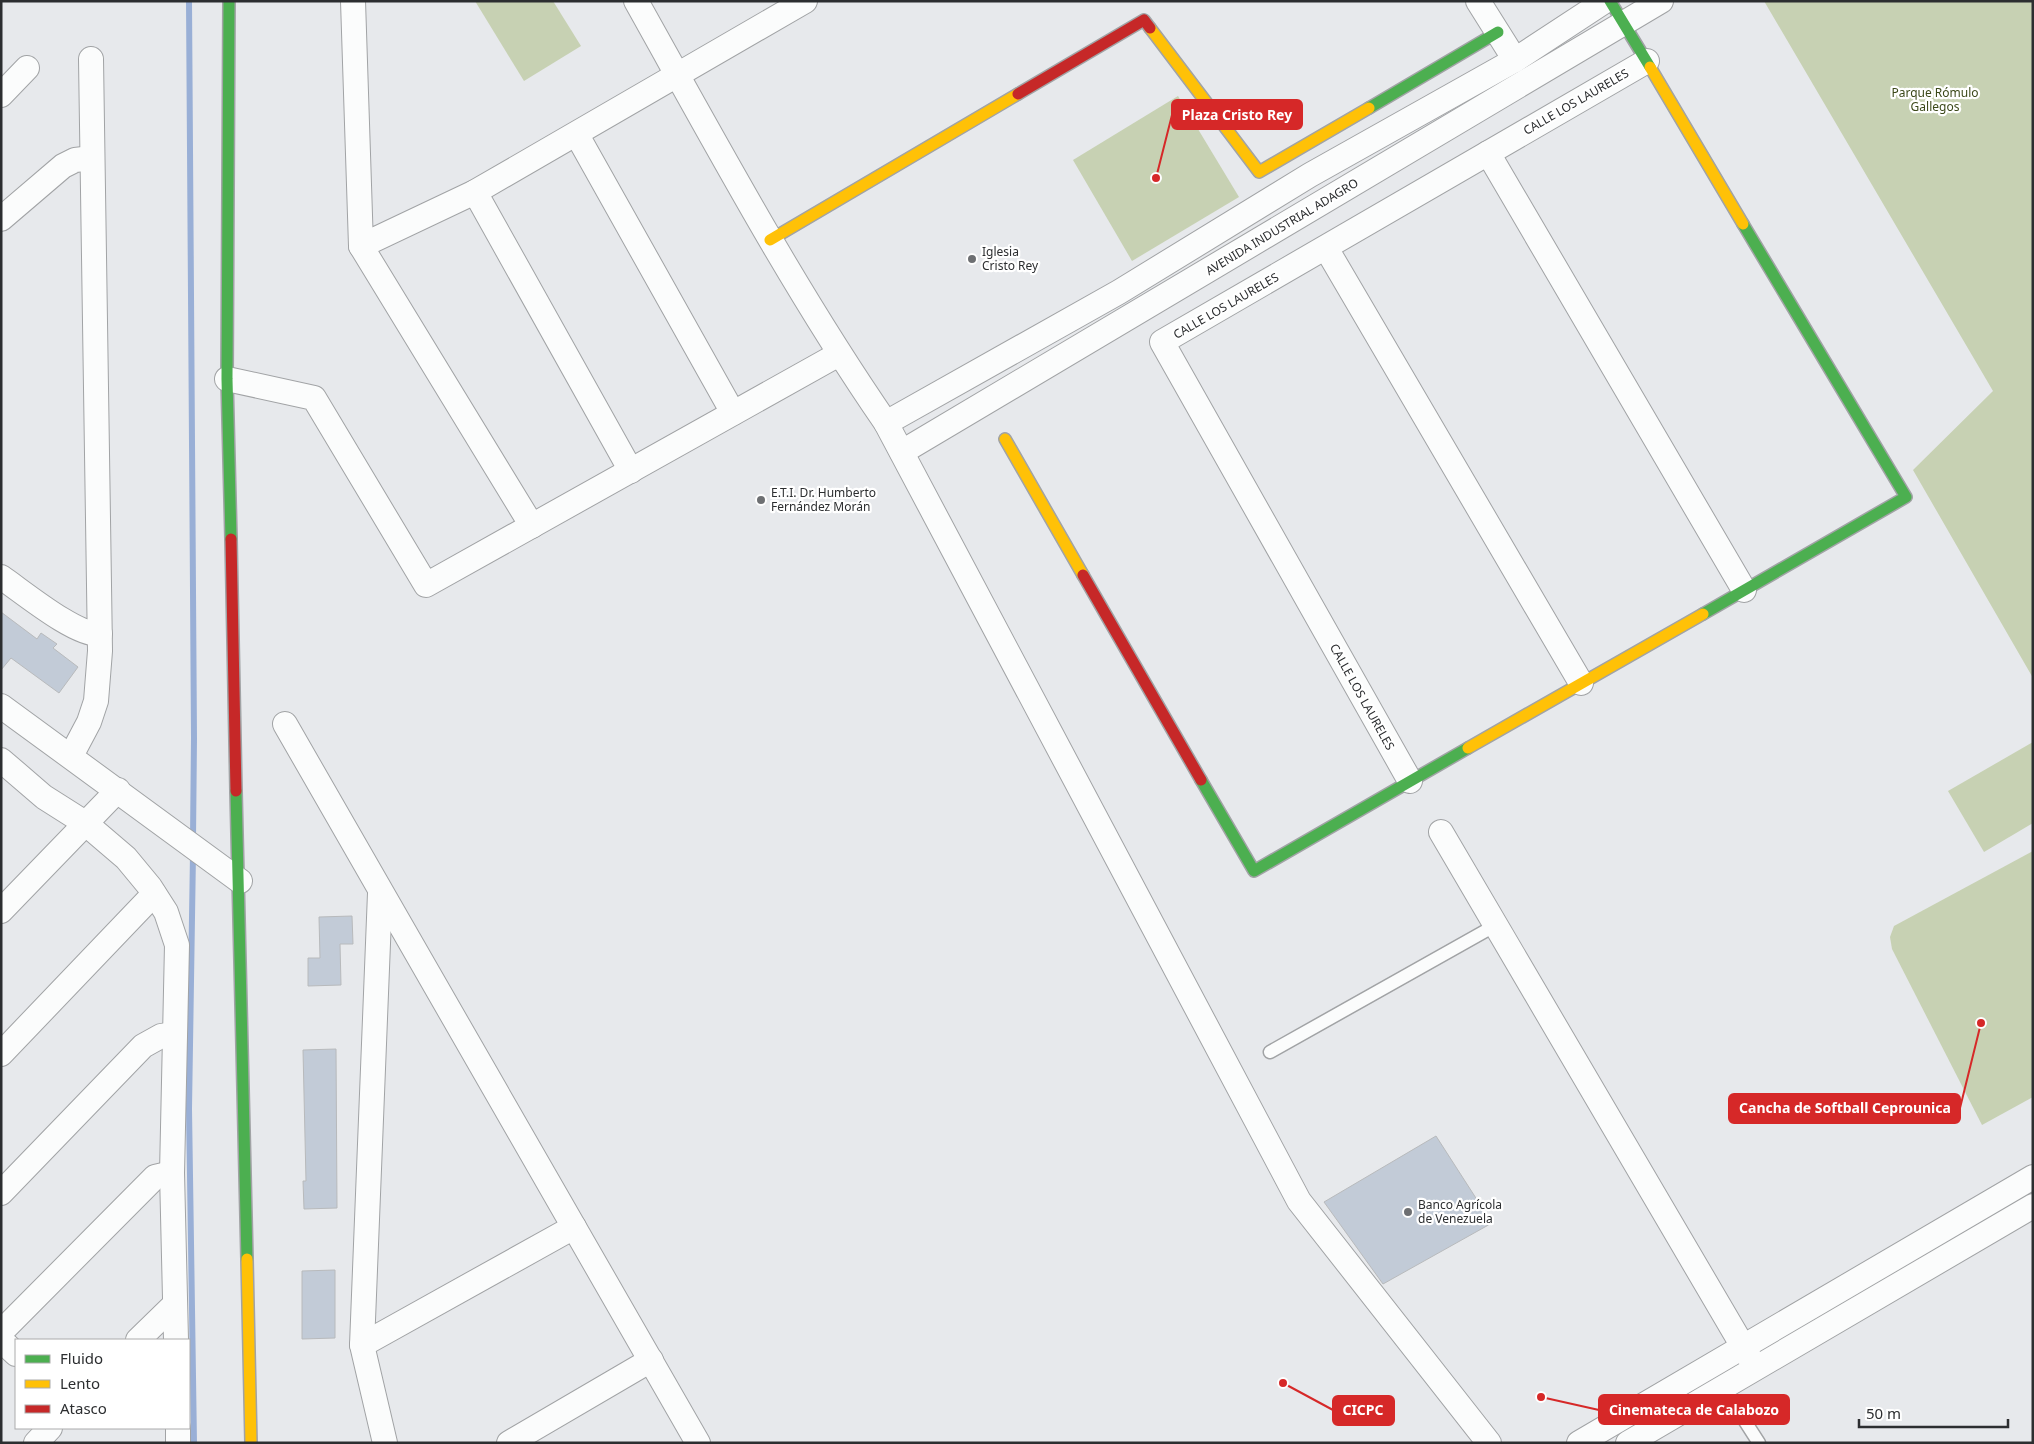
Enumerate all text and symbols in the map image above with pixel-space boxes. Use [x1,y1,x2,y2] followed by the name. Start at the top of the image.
[1520,64,1632,139] street label: CALLE LOS LAURELES
[1891,84,1979,115] park label: Parque Rómulo Gallegos
[1172,100,1302,129] callout: Plaza Cristo Rey
[1182,105,1292,124] text: Plaza Cristo Rey
[1202,174,1361,279] street label: AVENIDA INDUSTRIAL ADAGRO
[982,243,1039,274] place label: Iglesia Cristo Rey
[966,253,978,265] marker: Iglesia Cristo Rey
[1170,268,1282,343] street label: CALLE LOS LAURELES
[771,484,876,515] place label: E.T.I. Dr. Humberto Fernández Morán
[755,494,767,506] marker: E.T.I. Dr. Humberto Fernández Morán
[1326,641,1399,753] street label: CALLE LOS LAURELES
[1729,1094,1960,1123] callout: Cancha de Softball Ceprounica
[1739,1098,1951,1117] text: Cancha de Softball Ceprounica
[1418,1196,1502,1227] place label: Banco Agrícola de Venezuela
[1402,1206,1414,1218] marker: Banco Agrícola de Venezuela
[15,1339,190,1429] legend
[60,1348,103,1368] text: Fluido
[60,1373,100,1393] text: Lento
[1599,1395,1789,1424] callout: Cinemateca de Calabozo
[1333,1396,1394,1425] callout: CICPC
[1859,1396,2008,1428] scale bar
[60,1398,107,1418] text: Atasco
[1342,1400,1384,1419] text: CICPC
[1609,1400,1779,1419] text: Cinemateca de Calabozo
[1866,1403,1901,1423] text: 50 m

